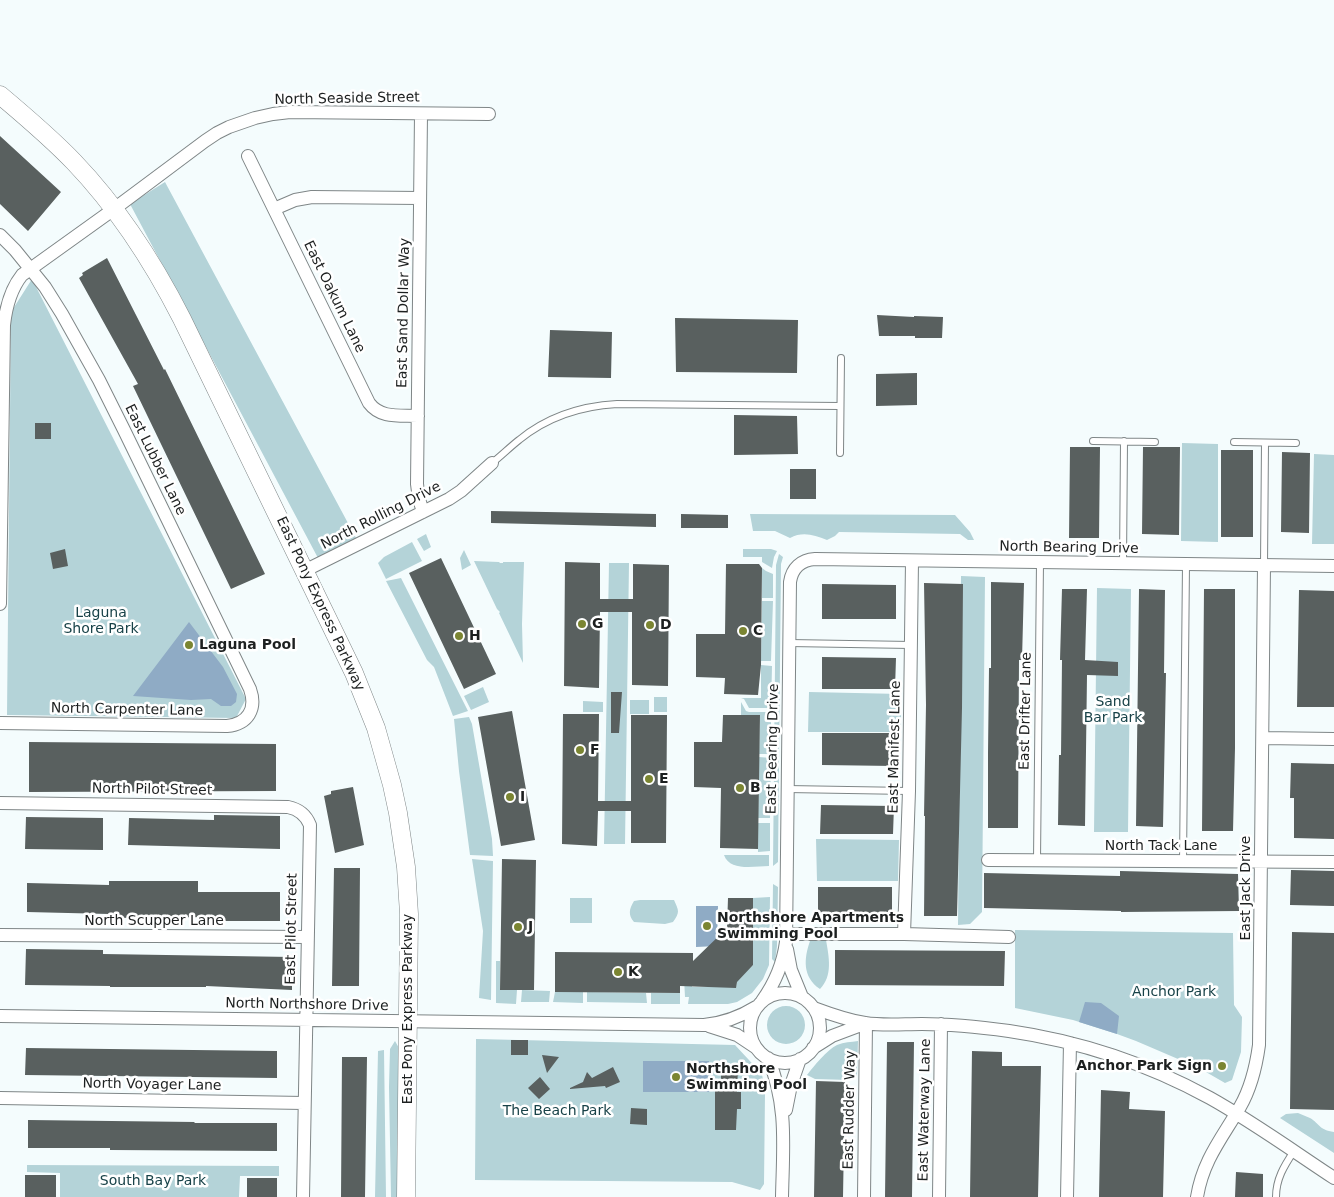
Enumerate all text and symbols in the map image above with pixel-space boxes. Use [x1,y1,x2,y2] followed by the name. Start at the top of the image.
[274,89,420,109] street label: North Seaside Street
[300,238,368,356] street label: East Oakum Lane
[394,238,414,388] street label: East Sand Dollar Way
[121,402,189,518] street label: East Lubber Lane
[318,478,444,554] street label: North Rolling Drive
[272,514,368,694] street label: East Pony Express Parkway
[999,538,1139,558] street label: North Bearing Drive
[63,605,139,638] park label: Laguna Shore Park
[592,616,603,632] place label: G
[660,617,672,633] place label: D
[576,618,588,630] marker: G
[644,619,656,631] marker: D
[753,623,763,639] place label: C
[737,625,749,637] marker: C
[469,628,481,644] place label: H
[453,630,465,642] marker: H
[199,637,296,653] place label: Laguna Pool
[183,639,195,651] marker: Laguna Pool
[1017,652,1035,770] street label: East Drifter Lane
[885,681,905,813] street label: East Manifest Lane
[763,684,783,814] street label: East Bearing Drive
[1084,694,1142,726] park label: Sand Bar Park
[51,700,203,720] street label: North Carpenter Lane
[590,742,600,758] place label: F
[574,744,586,756] marker: F
[659,771,669,787] place label: E
[643,773,655,785] marker: E
[750,780,761,796] place label: B
[92,781,212,799] street label: North Pilot Street
[734,782,746,794] marker: B
[520,789,525,805] place label: I
[504,791,516,803] marker: I
[1238,836,1254,940] street label: East Jack Drive
[1105,838,1217,854] street label: North Tack Lane
[283,873,301,985] street label: East Pilot Street
[717,910,904,942] place label: Northshore Apartments Swimming Pool
[84,913,224,929] street label: North Scupper Lane
[400,914,416,1104] street label: East Pony Express Parkway
[528,919,533,935] place label: J
[701,920,713,932] marker: Northshore Apartments Swimming Pool
[512,921,524,933] marker: J
[628,964,639,980] place label: K
[612,966,624,978] marker: K
[1132,984,1216,1000] park label: Anchor Park
[225,995,389,1015] street label: North Northshore Drive
[915,1039,935,1181] street label: East Waterway Lane
[841,1050,859,1170] street label: East Rudder Way
[1076,1058,1212,1074] place label: Anchor Park Sign
[1216,1060,1228,1072] marker: Anchor Park Sign
[686,1061,807,1094] place label: Northshore Swimming Pool
[670,1071,682,1083] marker: Northshore Swimming Pool
[82,1075,222,1095] street label: North Voyager Lane
[503,1103,611,1119] park label: The Beach Park
[100,1173,206,1189] park label: South Bay Park

